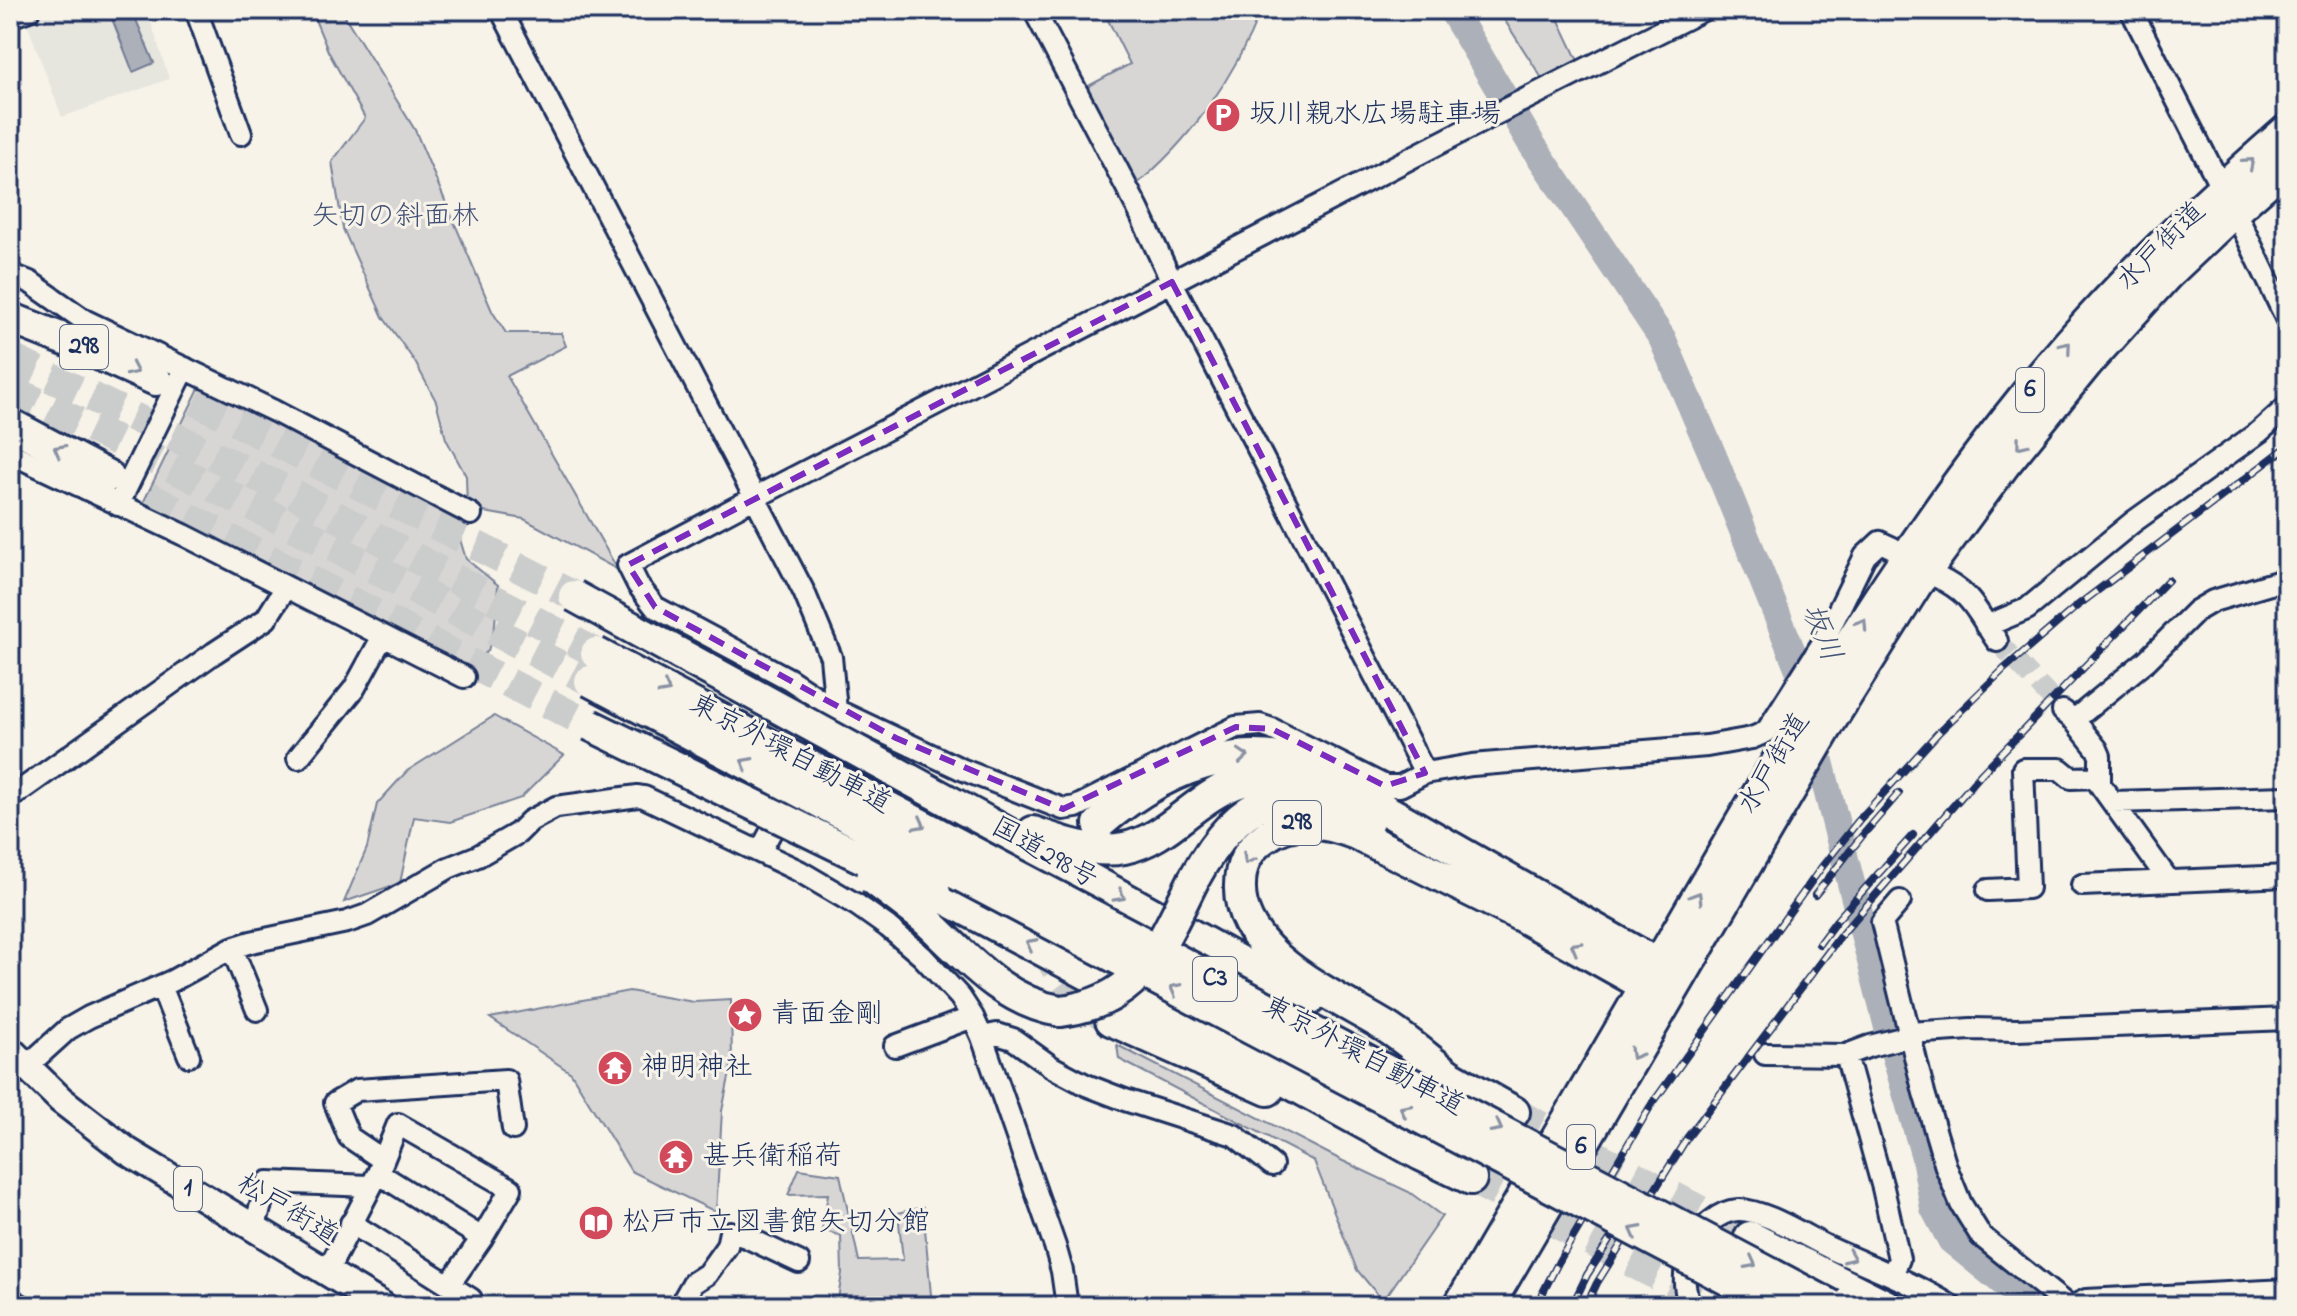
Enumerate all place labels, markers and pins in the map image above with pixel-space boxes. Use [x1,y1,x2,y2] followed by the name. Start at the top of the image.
[1249,95,1501,136] place label: 坂川親水広場駐車場
[1204,96,1242,134] parking icon: 坂川親水広場駐車場
[771,995,883,1036] place label: 青面金剛
[726,996,764,1034] place icon: 青面金剛
[641,1048,753,1089] place label: 神明神社
[596,1049,634,1087] temple icon: 神明神社
[702,1137,842,1178] place label: 甚兵衛稲荷
[657,1138,695,1176] temple icon: 甚兵衛稲荷
[622,1203,930,1244] place label: 松戸市立図書館矢切分館
[577,1204,615,1242] library icon: 松戸市立図書館矢切分館

